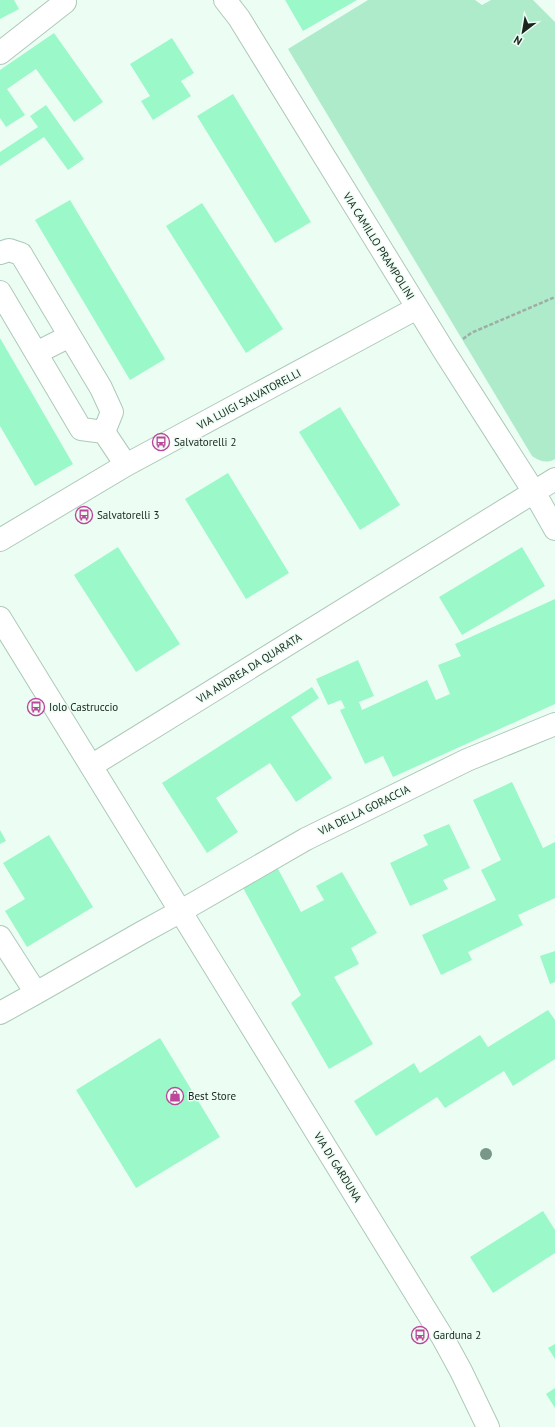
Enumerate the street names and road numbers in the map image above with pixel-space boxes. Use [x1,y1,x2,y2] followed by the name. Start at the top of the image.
[340,189,418,302] street label: VIA CAMILLO PRAMPOLINI
[194,366,303,433] street label: VIA LUIGI SALVATORELLI
[193,630,305,707] street label: VIA ANDREA DA QUARATA
[315,781,413,839] street label: VIA DELLA GORACCIA
[310,1129,365,1205] street label: VIA DI GARDUNA

